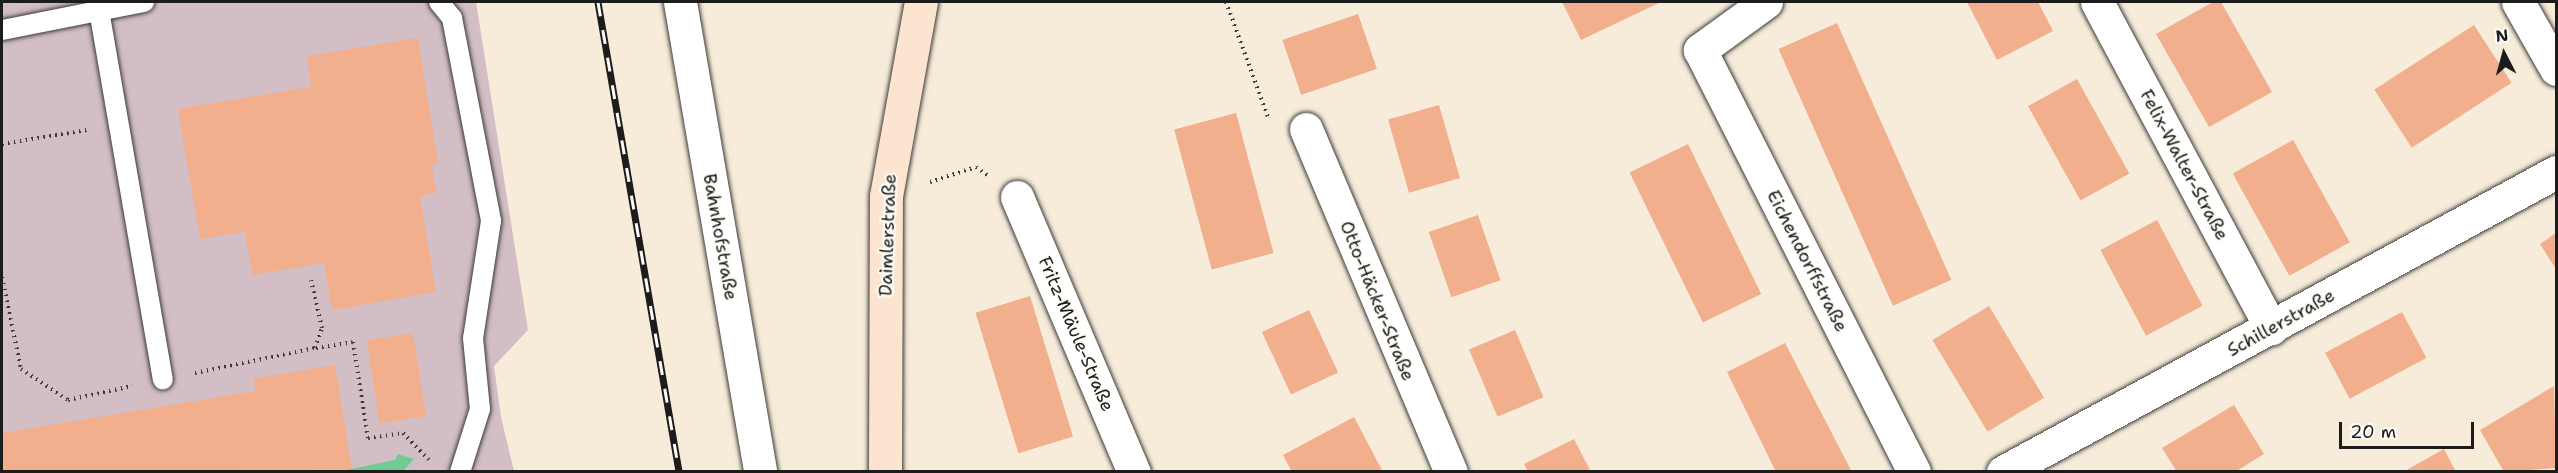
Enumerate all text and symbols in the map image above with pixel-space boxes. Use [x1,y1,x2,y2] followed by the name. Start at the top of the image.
[2474,24,2534,84] north arrow
[2495,24,2509,47] text: N
[2135,86,2233,244] street label: Felix-Walter-Straße
[698,172,742,302] street label: Bahnhofstraße
[875,173,901,297] street label: Daimlerstraße
[1762,187,1852,335] street label: Eichendorffstraße
[1335,218,1419,384] street label: Otto-Häcker-Straße
[1034,253,1118,415] street label: Fritz-Mäule-Straße
[2224,285,2338,361] street label: Schillerstraße
[2342,410,2477,448] scale bar
[2350,420,2396,444] text: 20 m

